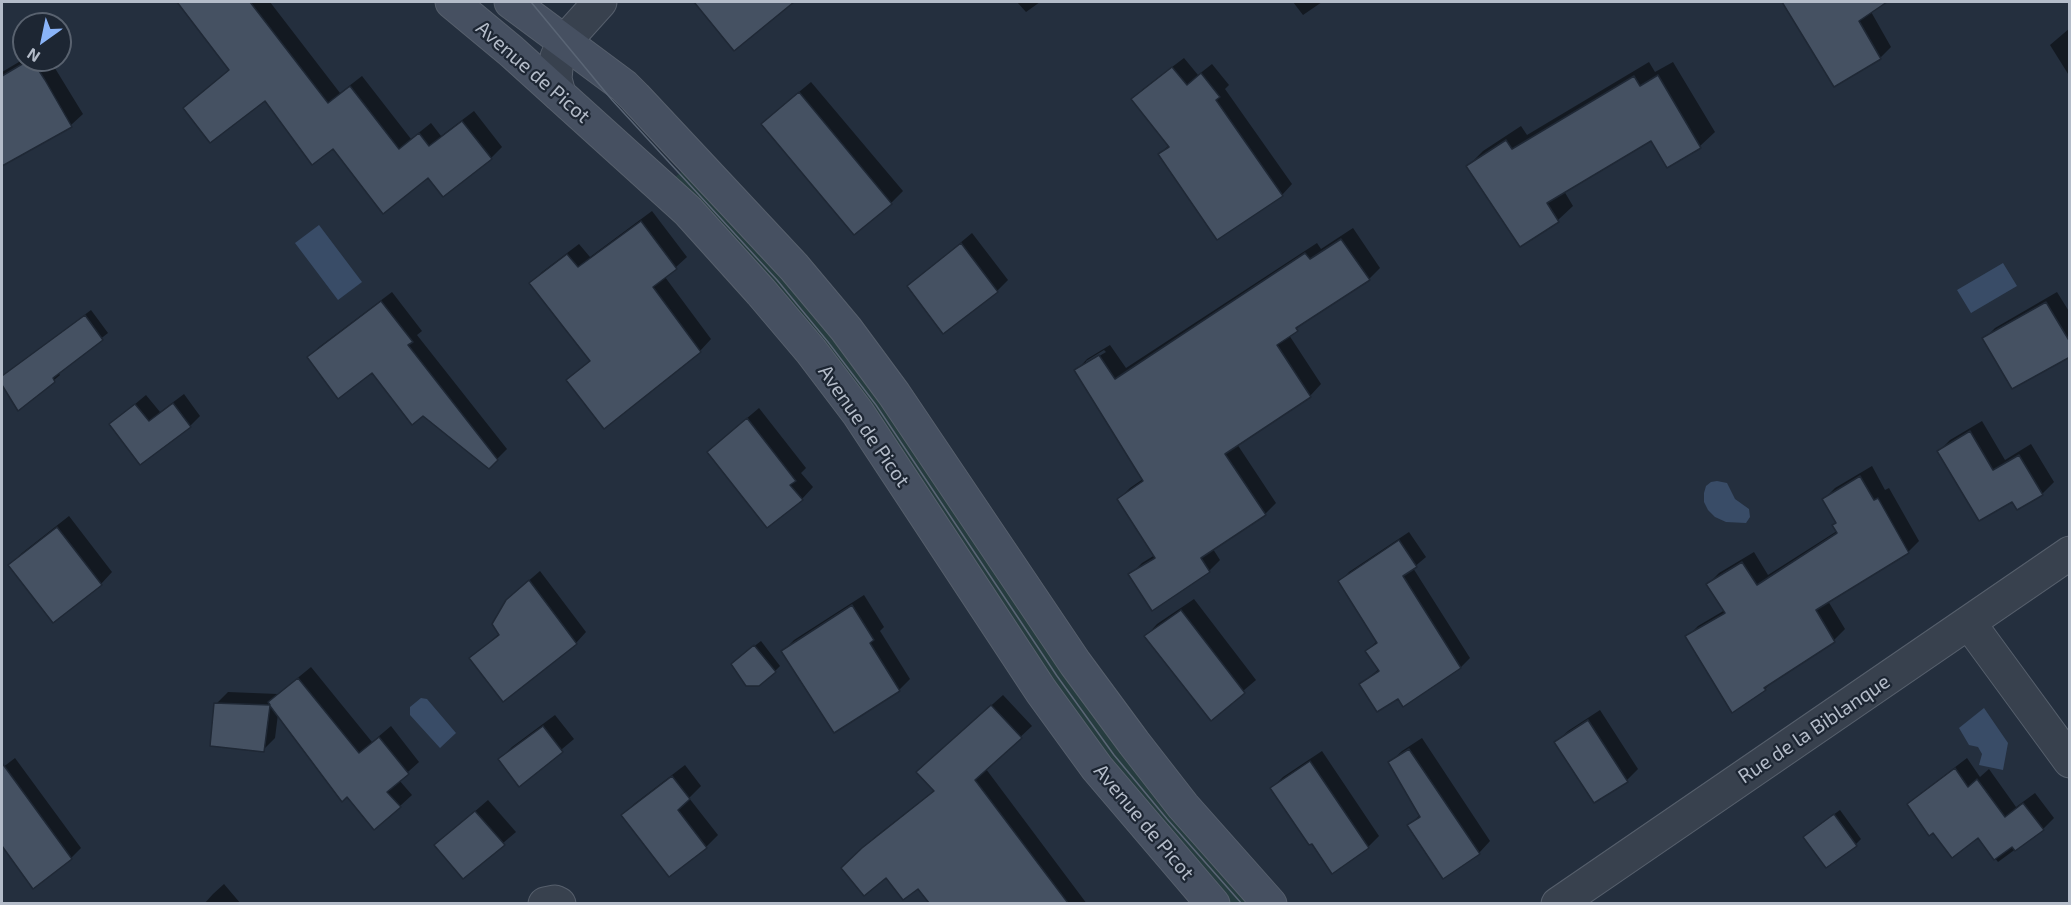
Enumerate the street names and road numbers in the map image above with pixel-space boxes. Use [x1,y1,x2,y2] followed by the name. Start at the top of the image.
[471,16,595,128] street label: Avenue de Picot
[813,360,915,492] street label: Avenue de Picot
[1734,669,1894,789] street label: Rue de la Biblanque
[1089,759,1199,885] street label: Avenue de Picot

